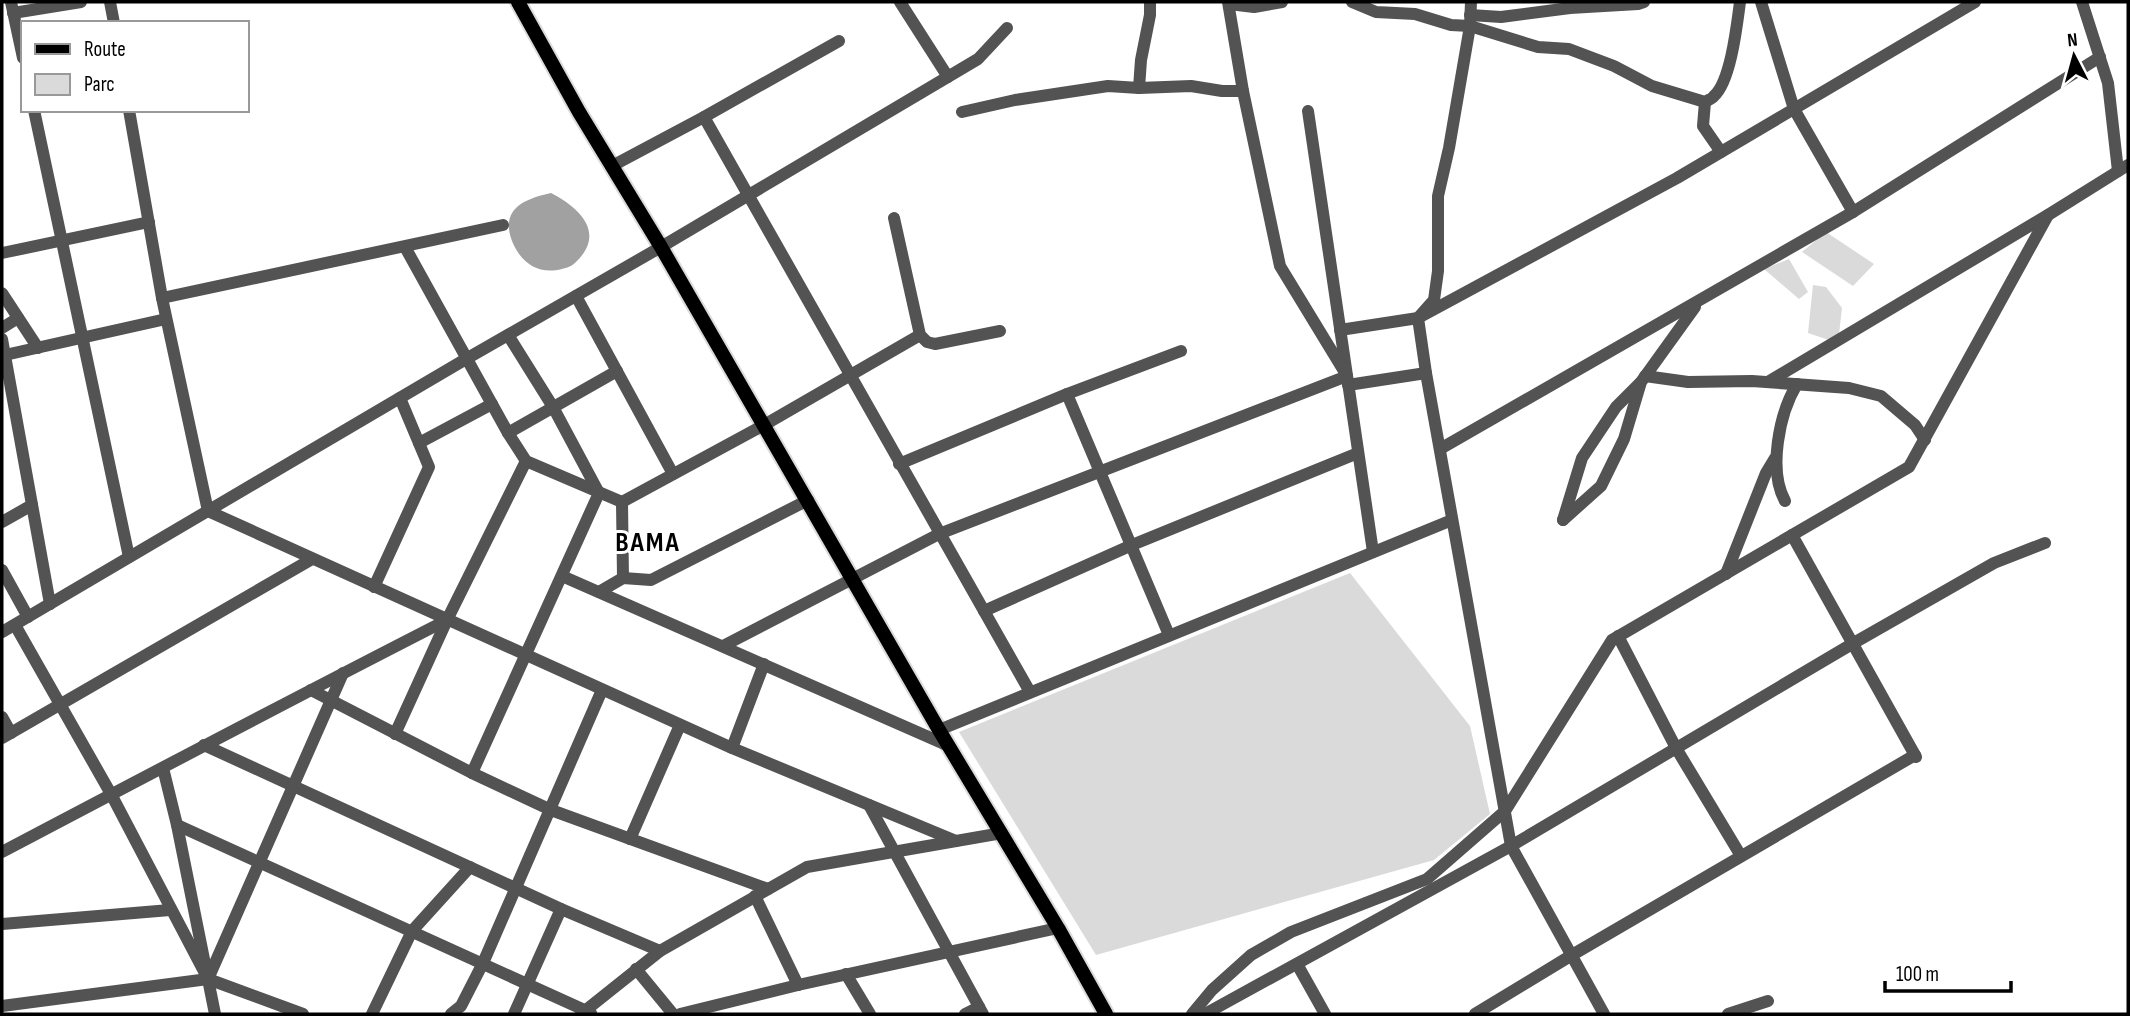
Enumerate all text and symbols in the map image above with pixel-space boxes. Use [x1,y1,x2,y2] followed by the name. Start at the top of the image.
[21,21,248,112] legend
[2039,21,2109,91] north arrow
[2066,29,2079,53] text: N
[84,37,126,62] text: Route
[84,72,115,97] text: Parc
[615,526,681,559] district label: BAMA
[1885,950,2011,994] scale bar
[1896,962,1939,987] text: 100 m

